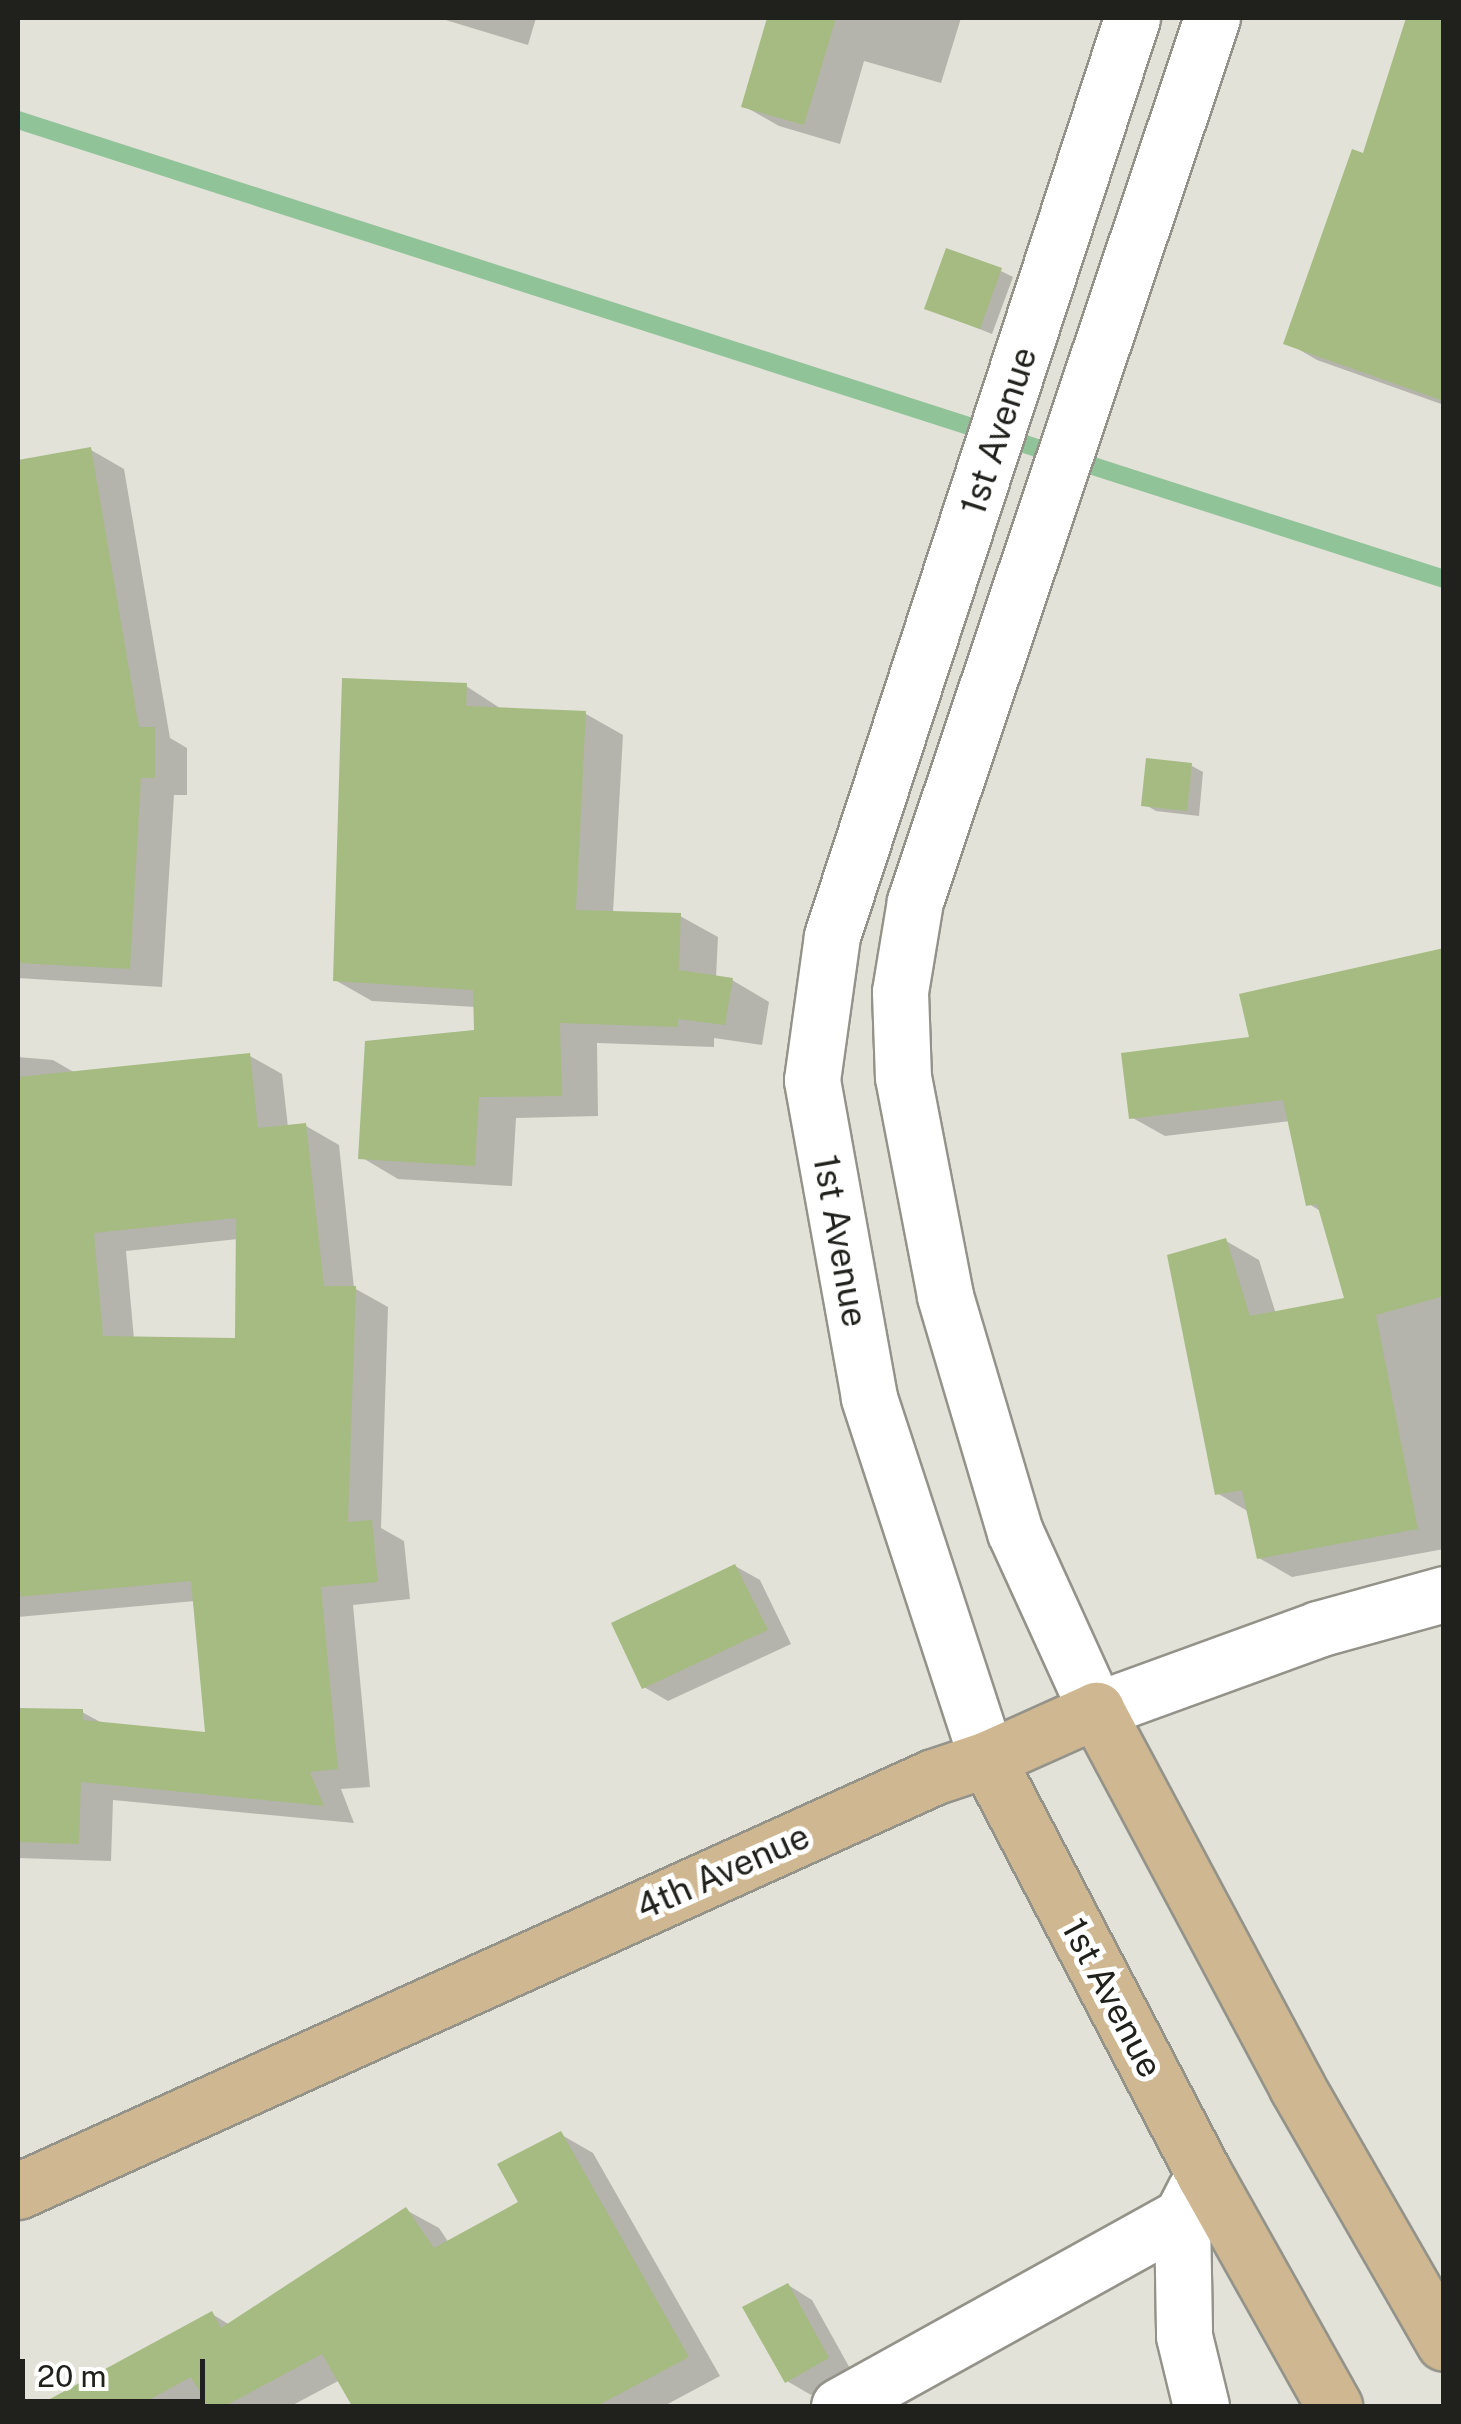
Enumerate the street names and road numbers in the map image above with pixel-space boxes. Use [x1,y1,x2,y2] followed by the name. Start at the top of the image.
[952,342,1046,520] street label: 1st Avenue
[804,1152,876,1330] street label: 1st Avenue
[630,1815,816,1929] street label: 4th Avenue
[1053,1911,1171,2085] street label: 1st Avenue

